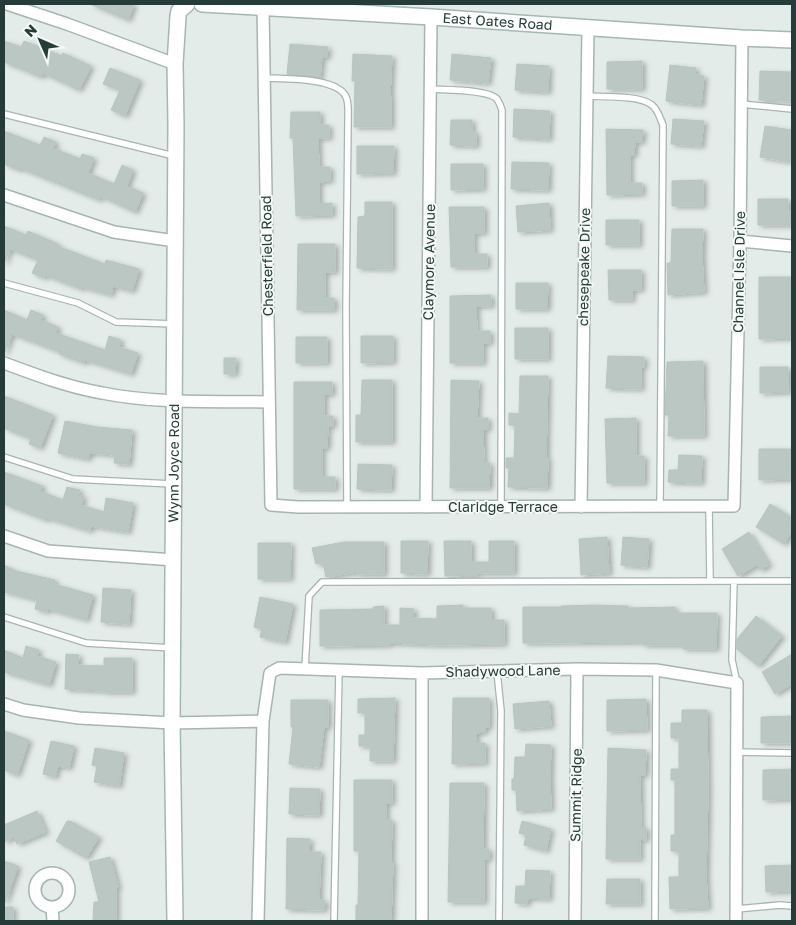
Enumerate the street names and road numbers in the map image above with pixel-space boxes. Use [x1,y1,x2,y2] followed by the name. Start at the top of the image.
[442,9,553,33] street label: East Oates Road
[257,195,276,317] street label: Chesterfield Road
[419,204,438,320] street label: Claymore Avenue
[574,208,593,326] street label: chesepeake Drive
[729,211,748,333] street label: Channel Isle Drive
[164,403,182,523] street label: Wynn Joyce Road
[448,498,558,515] street label: Claridge Terrace
[445,661,561,680] street label: Shadywood Lane
[566,748,585,842] street label: Summit Ridge

